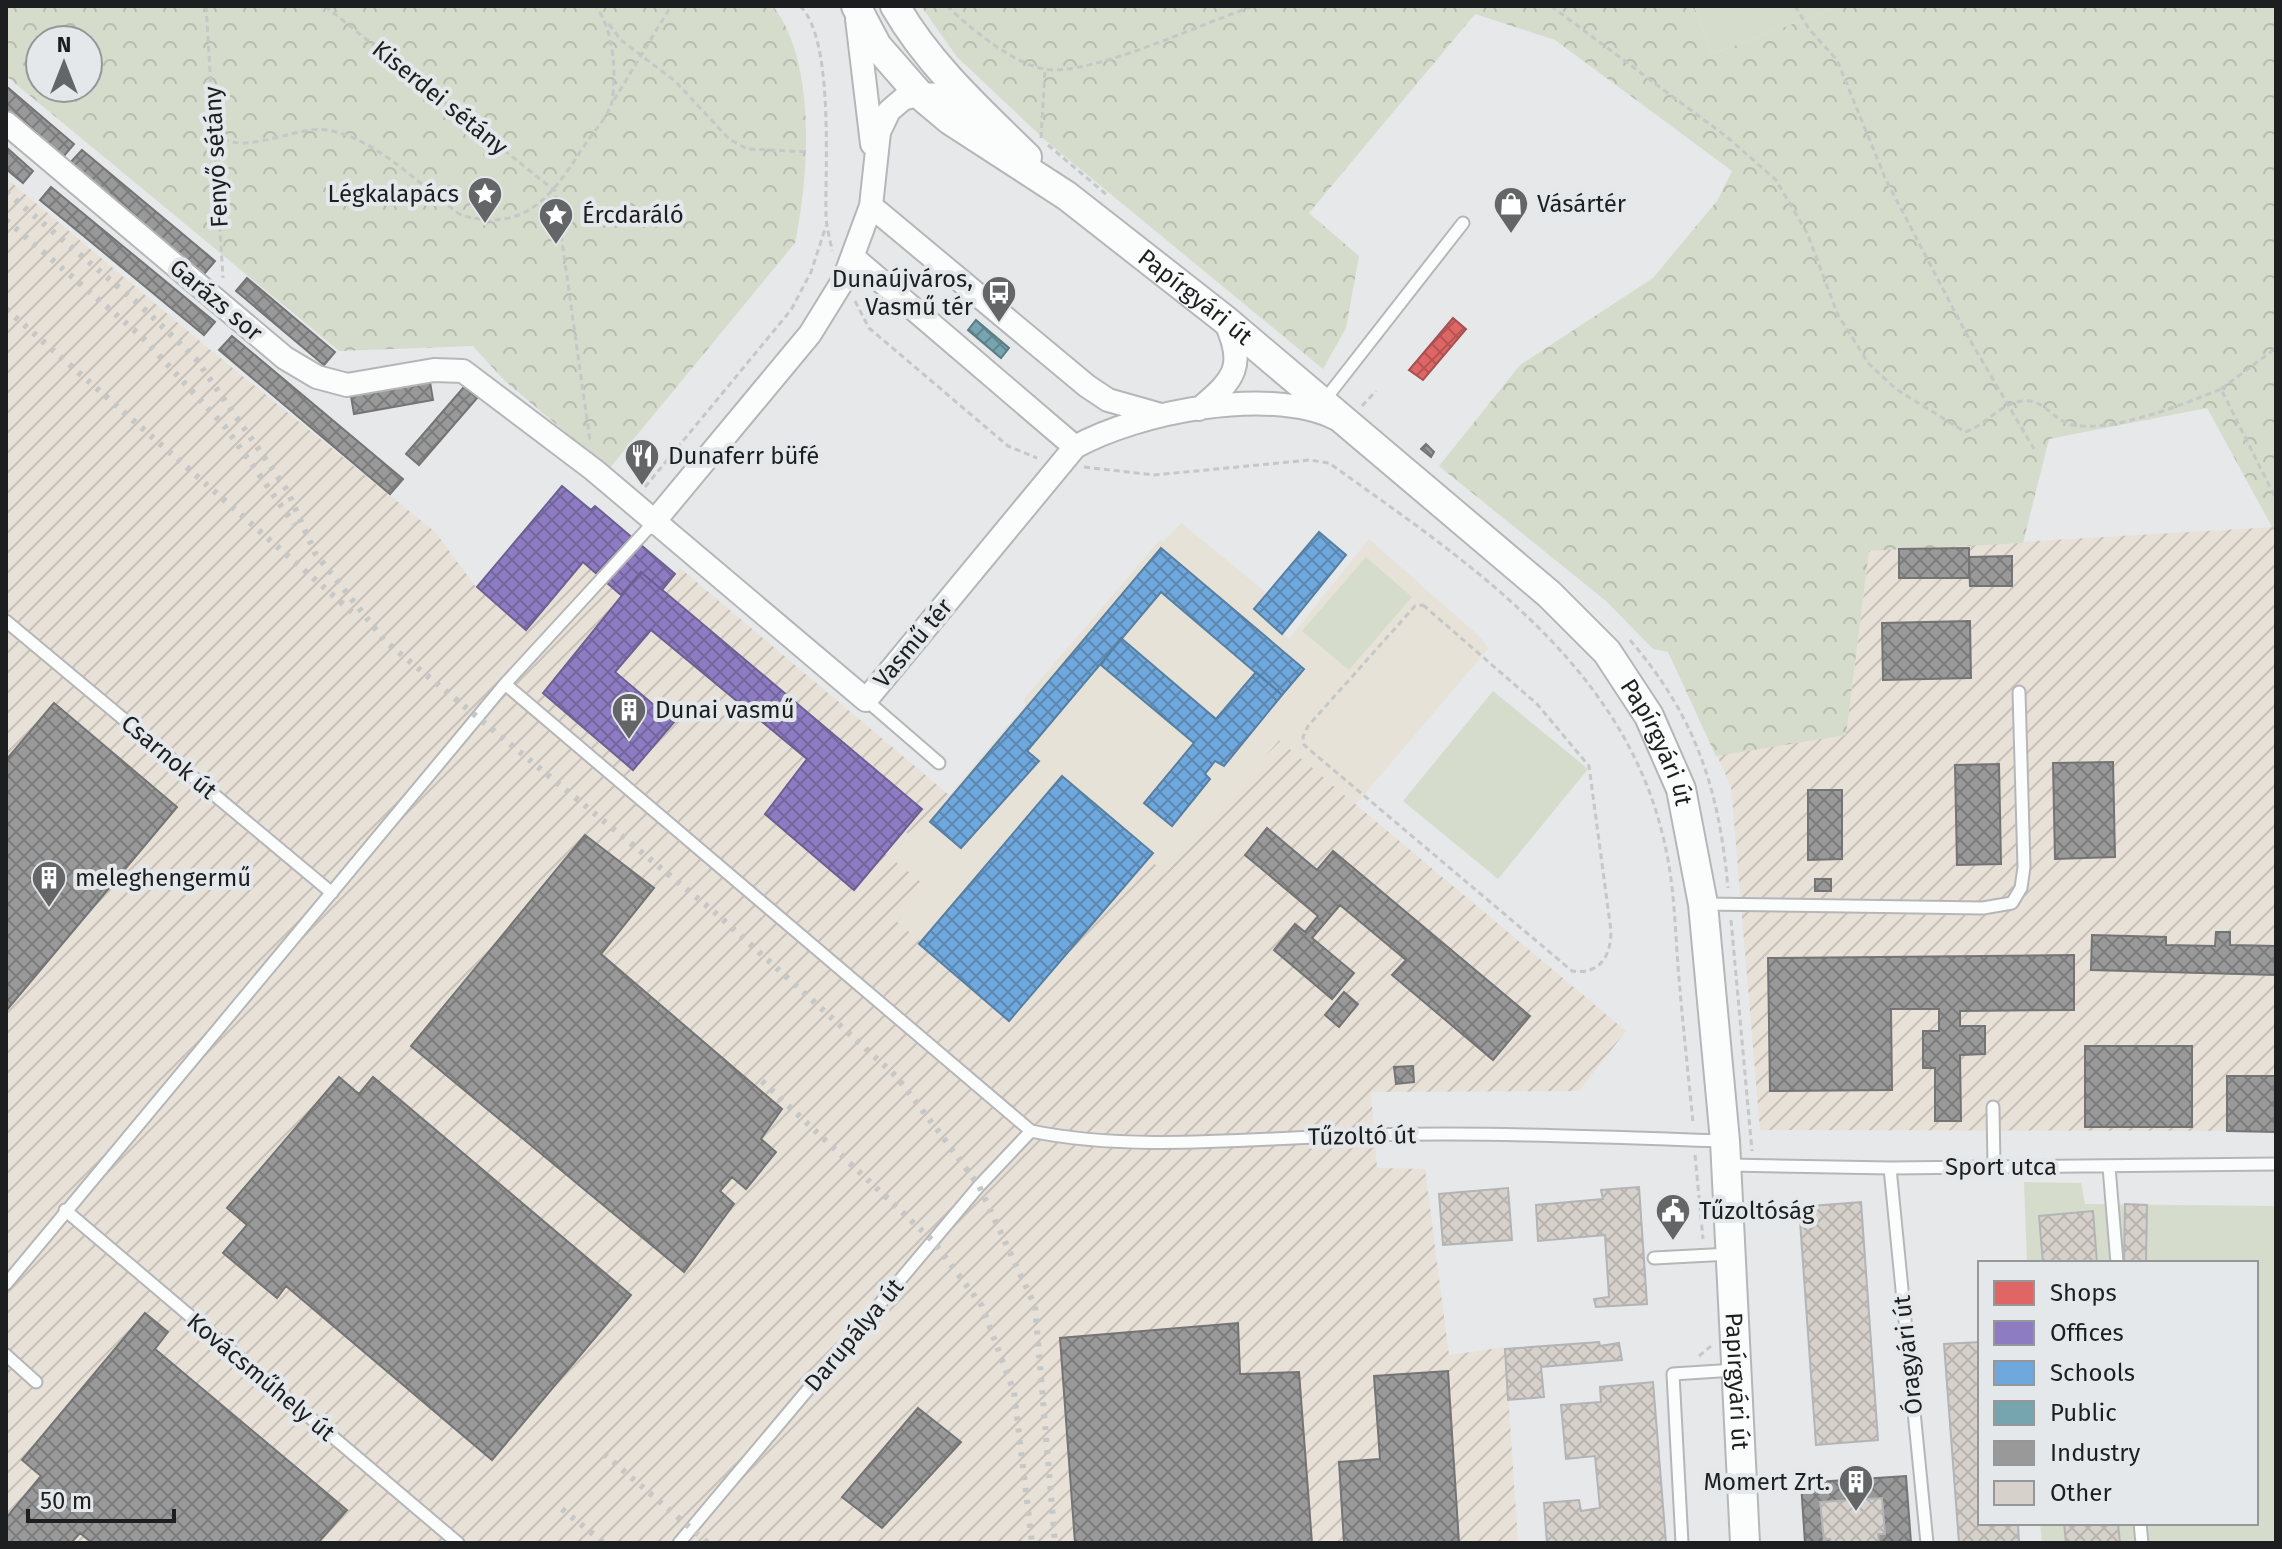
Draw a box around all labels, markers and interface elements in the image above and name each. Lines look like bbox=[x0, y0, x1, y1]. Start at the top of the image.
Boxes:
north arrow bbox=[24, 24, 104, 104]
text: N bbox=[57, 31, 71, 58]
street label: Kiserdei sétány bbox=[367, 35, 513, 161]
street label: Fenyő sétány bbox=[198, 85, 234, 228]
place icon: Légkalapács bbox=[466, 175, 504, 225]
place label: Légkalapács bbox=[328, 180, 459, 208]
shop icon: Vásártér bbox=[1492, 185, 1530, 235]
place label: Vásártér bbox=[1537, 190, 1627, 218]
place icon: Ércdaráló bbox=[537, 196, 575, 246]
place label: Ércdaráló bbox=[582, 200, 684, 229]
street label: Papírgyári út bbox=[1133, 243, 1258, 351]
street label: Garázs sor bbox=[164, 253, 268, 347]
place label: Dunaújváros, Vasmű tér bbox=[832, 265, 974, 321]
bus stop icon: Dunaújváros, Vasmű tér bbox=[980, 274, 1018, 324]
restaurant icon: Dunaferr büfé bbox=[623, 437, 661, 487]
place label: Dunaferr büfé bbox=[668, 442, 819, 470]
street label: Vasmű tér bbox=[868, 592, 959, 693]
street label: Papírgyári út bbox=[1615, 674, 1698, 808]
building icon: Dunai vasmű bbox=[610, 691, 648, 741]
place label: Dunai vasmű bbox=[655, 696, 795, 724]
street label: Csarnok út bbox=[116, 709, 223, 805]
building icon: meleghengermű bbox=[30, 859, 68, 909]
place label: meleghengermű bbox=[75, 864, 251, 892]
street label: Tűzoltó út bbox=[1308, 1121, 1417, 1151]
street label: Sport utca bbox=[1945, 1153, 2057, 1181]
public building icon: Tűzoltóság bbox=[1654, 1192, 1692, 1242]
place label: Tűzoltóság bbox=[1699, 1197, 1815, 1225]
legend bbox=[1978, 1261, 2258, 1525]
street label: Darupálya út bbox=[799, 1273, 909, 1397]
text: Shops bbox=[2050, 1279, 2117, 1307]
street label: Óragyári út bbox=[1887, 1294, 1928, 1416]
street label: Kovácsműhely út bbox=[181, 1307, 341, 1447]
street label: Papírgyári út bbox=[1720, 1312, 1754, 1451]
text: Offices bbox=[2050, 1319, 2124, 1347]
text: Schools bbox=[2050, 1359, 2135, 1387]
text: Public bbox=[2050, 1399, 2117, 1427]
text: Industry bbox=[2050, 1439, 2141, 1467]
building icon: Momert Zrt. bbox=[1837, 1463, 1875, 1513]
place label: Momert Zrt. bbox=[1703, 1468, 1830, 1496]
scale bar bbox=[28, 1473, 174, 1523]
text: Other bbox=[2050, 1479, 2112, 1507]
text: 50 m bbox=[40, 1487, 92, 1515]

